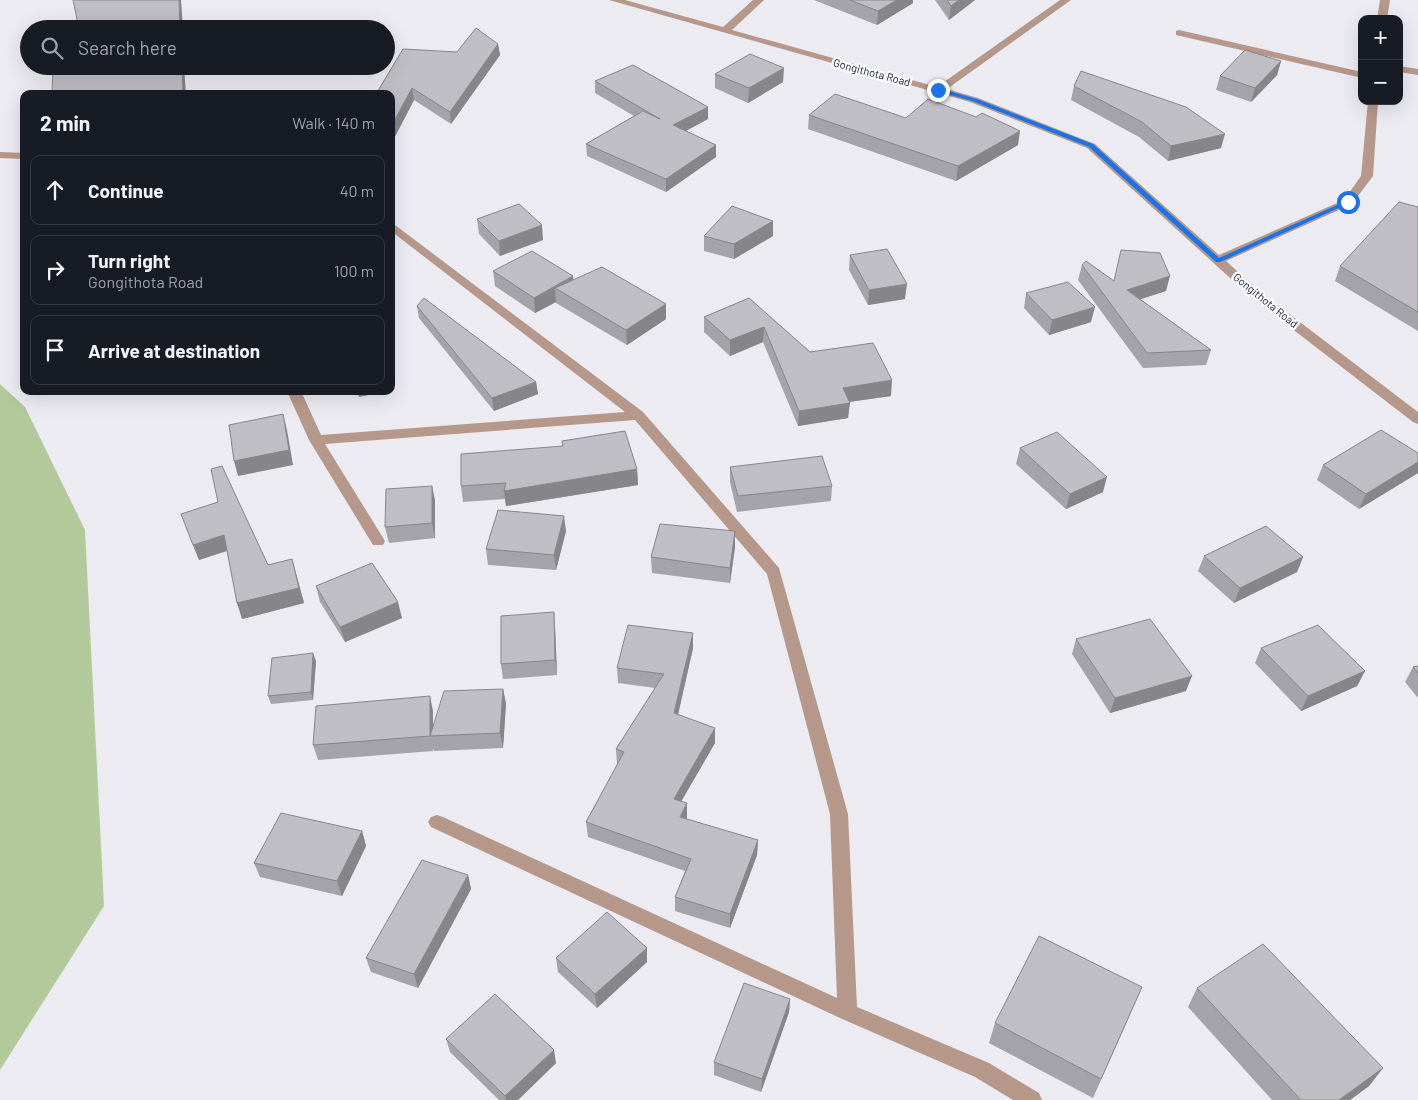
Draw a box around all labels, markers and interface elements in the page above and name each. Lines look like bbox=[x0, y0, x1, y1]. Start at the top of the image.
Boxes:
map controls bbox=[1358, 15, 1403, 105]
button: + bbox=[1358, 15, 1403, 60]
search box bbox=[20, 20, 395, 75]
icon: search bbox=[38, 34, 66, 62]
text: Search here bbox=[78, 36, 177, 59]
street label: Gongithota Road bbox=[832, 55, 912, 89]
button: − bbox=[1358, 60, 1403, 105]
route end bbox=[927, 79, 950, 102]
text: 2 min bbox=[40, 110, 90, 135]
text: Walk · 140 m bbox=[292, 113, 375, 132]
icon: ahead bbox=[41, 176, 69, 204]
text: Continue bbox=[88, 179, 164, 202]
text: 40 m bbox=[340, 181, 374, 200]
route start bbox=[1337, 191, 1360, 214]
text: Turn right bbox=[88, 249, 170, 272]
icon: right bbox=[41, 256, 69, 284]
text: 100 m bbox=[334, 261, 374, 280]
street label: Gongithota Road bbox=[1231, 270, 1301, 330]
text: Gongithota Road bbox=[88, 272, 203, 291]
icon: arrive bbox=[41, 336, 69, 364]
text: Arrive at destination bbox=[88, 339, 260, 362]

